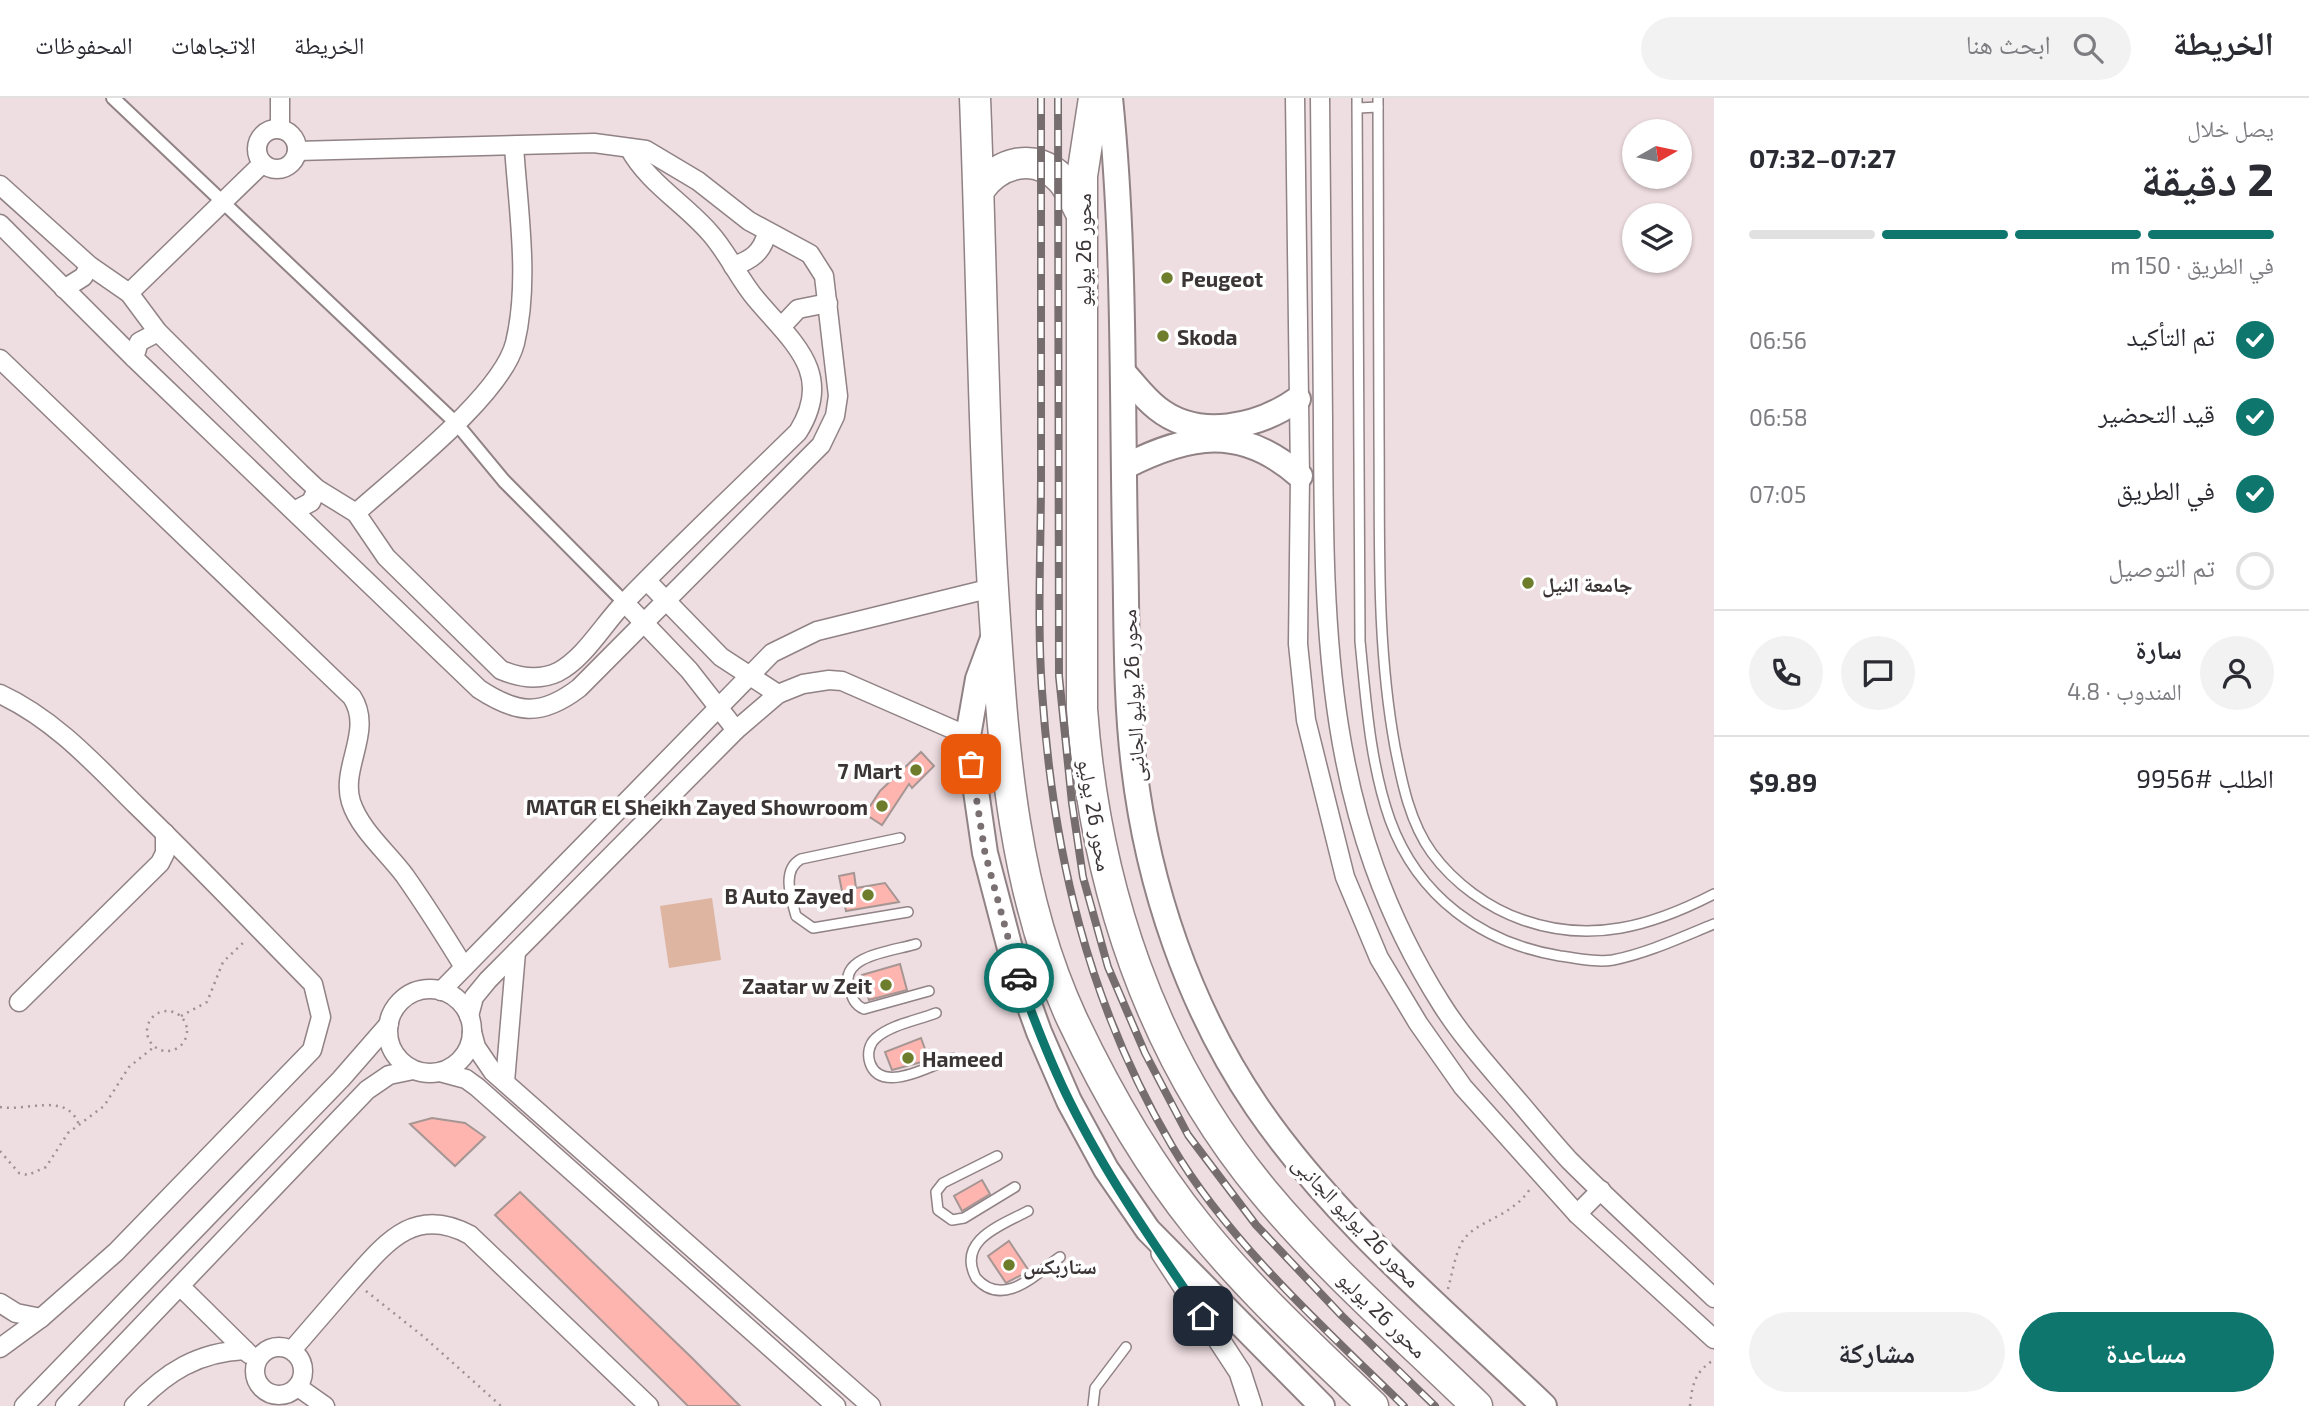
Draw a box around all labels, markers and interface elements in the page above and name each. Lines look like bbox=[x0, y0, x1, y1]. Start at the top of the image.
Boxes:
search box bbox=[1641, 17, 2131, 80]
text: الخريطة bbox=[2173, 22, 2274, 62]
text: ابحث هنا bbox=[1966, 28, 2051, 59]
icon: search bbox=[2069, 29, 2107, 67]
text: المحفوظات bbox=[35, 30, 133, 59]
text: الاتجاهات bbox=[171, 30, 256, 59]
text: الخريطة bbox=[294, 30, 365, 59]
text: يصل خلال bbox=[2187, 114, 2274, 142]
north arrow bbox=[1622, 119, 1692, 189]
map controls bbox=[1622, 119, 1692, 273]
text: 07:27–07:32 bbox=[1749, 142, 1896, 173]
text: 2 دقيقة bbox=[2141, 150, 2274, 205]
street label: محور 26 يوليو bbox=[1070, 193, 1095, 307]
button: layers bbox=[1622, 203, 1692, 273]
text: في الطريق · 150 m bbox=[2110, 251, 2274, 279]
place label: Peugeot bbox=[1181, 266, 1263, 291]
marker: Peugeot bbox=[1159, 270, 1175, 286]
text: تم التأكيد bbox=[2126, 320, 2215, 351]
icon: check bbox=[2236, 321, 2274, 359]
place label: Skoda bbox=[1177, 324, 1238, 349]
text: 06:56 bbox=[1749, 326, 1807, 354]
marker: Skoda bbox=[1155, 328, 1171, 344]
text: قيد التحضير bbox=[2098, 397, 2215, 428]
icon: check bbox=[2236, 398, 2274, 436]
text: 06:58 bbox=[1749, 403, 1808, 431]
text: في الطريق bbox=[2116, 474, 2215, 505]
icon: check bbox=[2236, 475, 2274, 513]
text: 07:05 bbox=[1749, 480, 1806, 508]
text: تم التوصيل bbox=[2108, 551, 2215, 582]
place label: جامعة النيل bbox=[1542, 571, 1633, 598]
marker: جامعة النيل bbox=[1520, 575, 1536, 591]
street label: محور 26 يوليو الجانبى bbox=[1115, 609, 1151, 783]
text: سارة bbox=[2135, 633, 2182, 664]
button: phone bbox=[1749, 636, 1823, 710]
button: chat bbox=[1841, 636, 1915, 710]
button: person bbox=[2200, 636, 2274, 710]
text: المندوب · 4.8 bbox=[2067, 677, 2182, 705]
pin bbox=[941, 734, 1001, 794]
icon: bag bbox=[952, 745, 990, 783]
street label: محور 26 يوليو bbox=[1073, 757, 1118, 873]
place label: 7 Mart bbox=[838, 758, 902, 783]
marker: 7 Mart bbox=[908, 762, 924, 778]
text: الطلب #9956 bbox=[2136, 762, 2274, 793]
text: $9.89 bbox=[1749, 766, 1817, 797]
place label: MATGR El Sheikh Zayed Showroom bbox=[526, 794, 868, 820]
marker: MATGR El Sheikh Zayed Showroom bbox=[874, 798, 890, 814]
place label: B Auto Zayed bbox=[725, 883, 854, 909]
marker: B Auto Zayed bbox=[860, 887, 876, 903]
courier bbox=[984, 943, 1054, 1013]
icon: car bbox=[1000, 959, 1038, 997]
place label: Zaatar w Zeit bbox=[742, 973, 872, 998]
marker: Zaatar w Zeit bbox=[878, 977, 894, 993]
place label: Hameed bbox=[922, 1046, 1003, 1071]
marker: Hameed bbox=[900, 1050, 916, 1066]
street label: محور 26 يوليو الجانبى bbox=[1286, 1150, 1426, 1293]
place label: ستاربكس bbox=[1023, 1253, 1097, 1280]
marker: ستاربكس bbox=[1001, 1257, 1017, 1273]
street label: محور 26 يوليو bbox=[1333, 1266, 1433, 1363]
pin bbox=[1173, 1286, 1233, 1346]
icon: home bbox=[1184, 1297, 1222, 1335]
button: مشاركة bbox=[1749, 1312, 2005, 1392]
button: مساعدة bbox=[2019, 1312, 2274, 1392]

